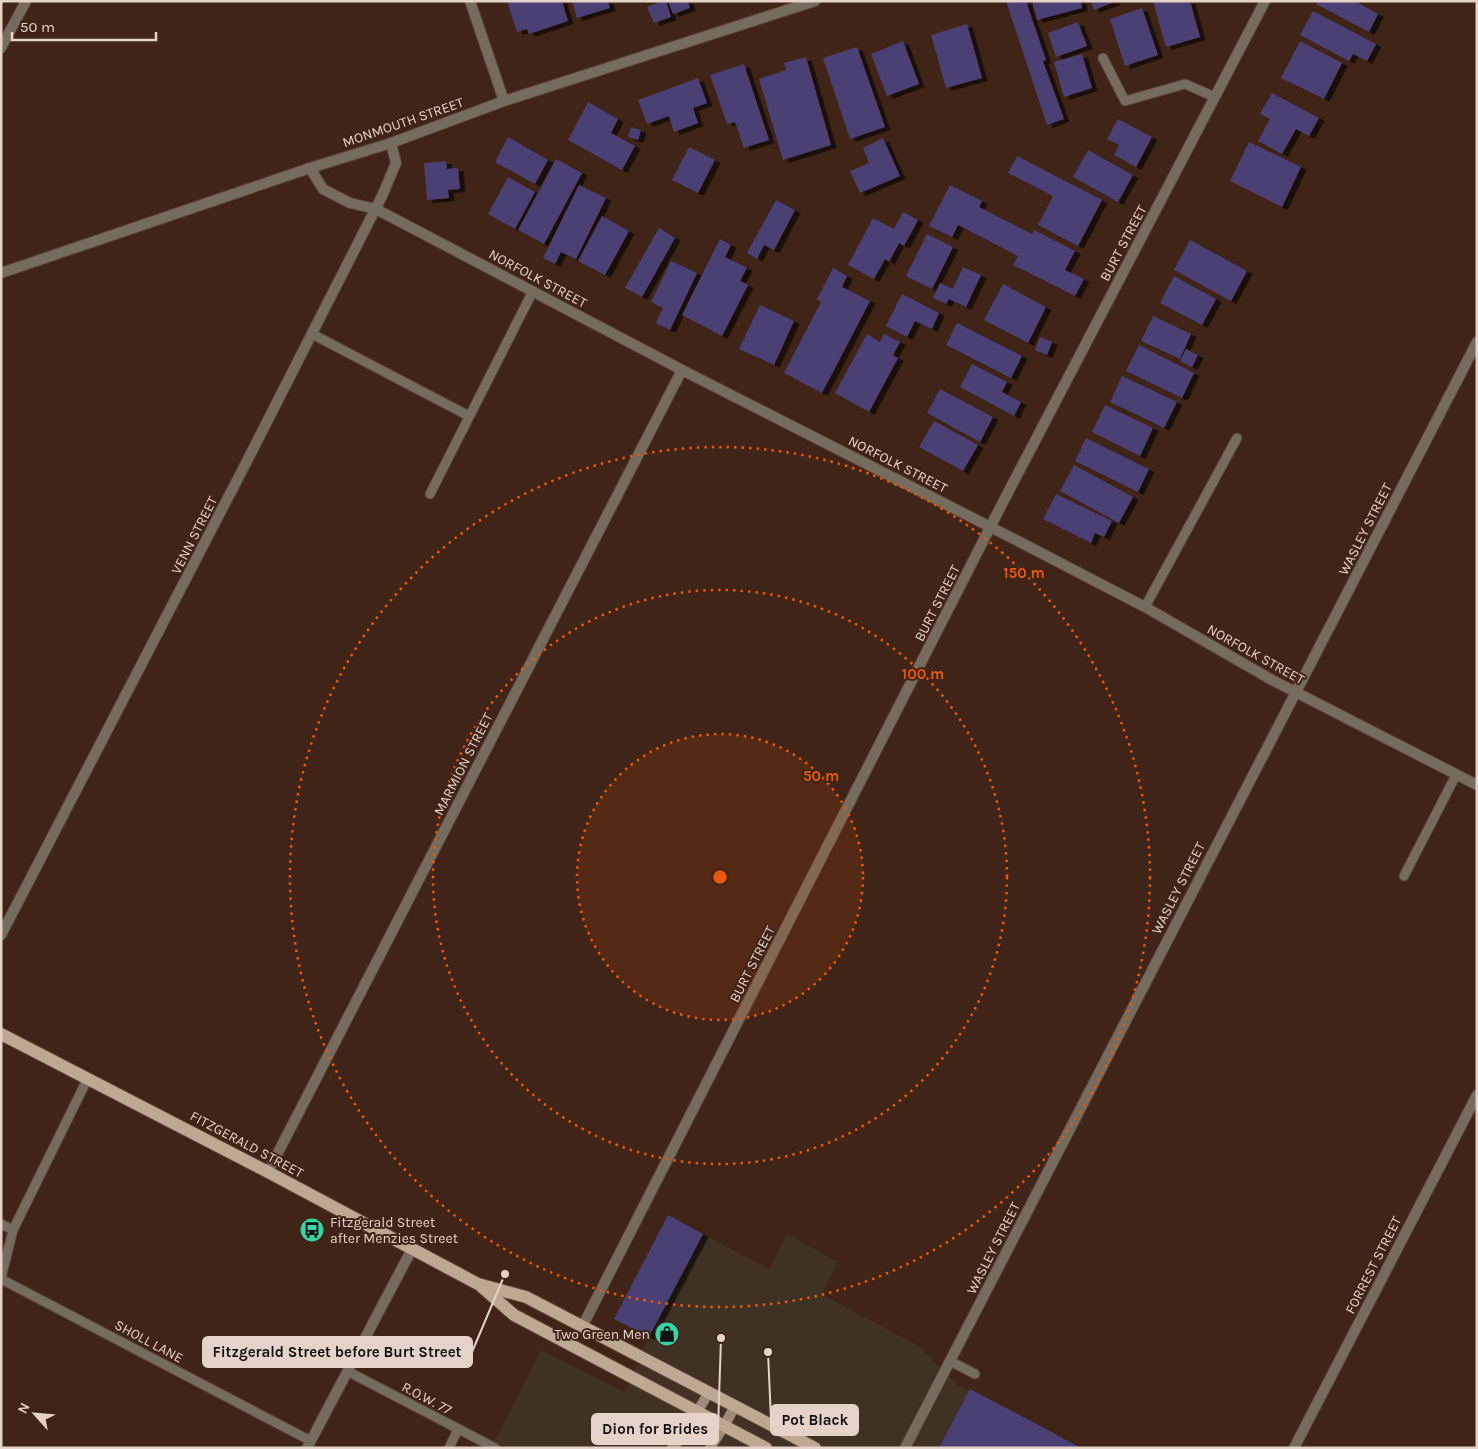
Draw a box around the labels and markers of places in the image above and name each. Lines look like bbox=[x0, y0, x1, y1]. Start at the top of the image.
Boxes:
centre of rings bbox=[711, 868, 729, 886]
place label: Fitzgerald Street after Menzies Street bbox=[330, 1214, 458, 1247]
bus stop icon: Fitzgerald Street after Menzies Street bbox=[299, 1217, 325, 1243]
shop icon: Two Green Men bbox=[654, 1321, 680, 1347]
place label: Two Green Men bbox=[554, 1326, 650, 1343]
callout: Fitzgerald Street before Burt Street bbox=[203, 1337, 472, 1367]
callout: Pot Black bbox=[771, 1405, 858, 1435]
callout: Dion for Brides bbox=[592, 1414, 718, 1444]

